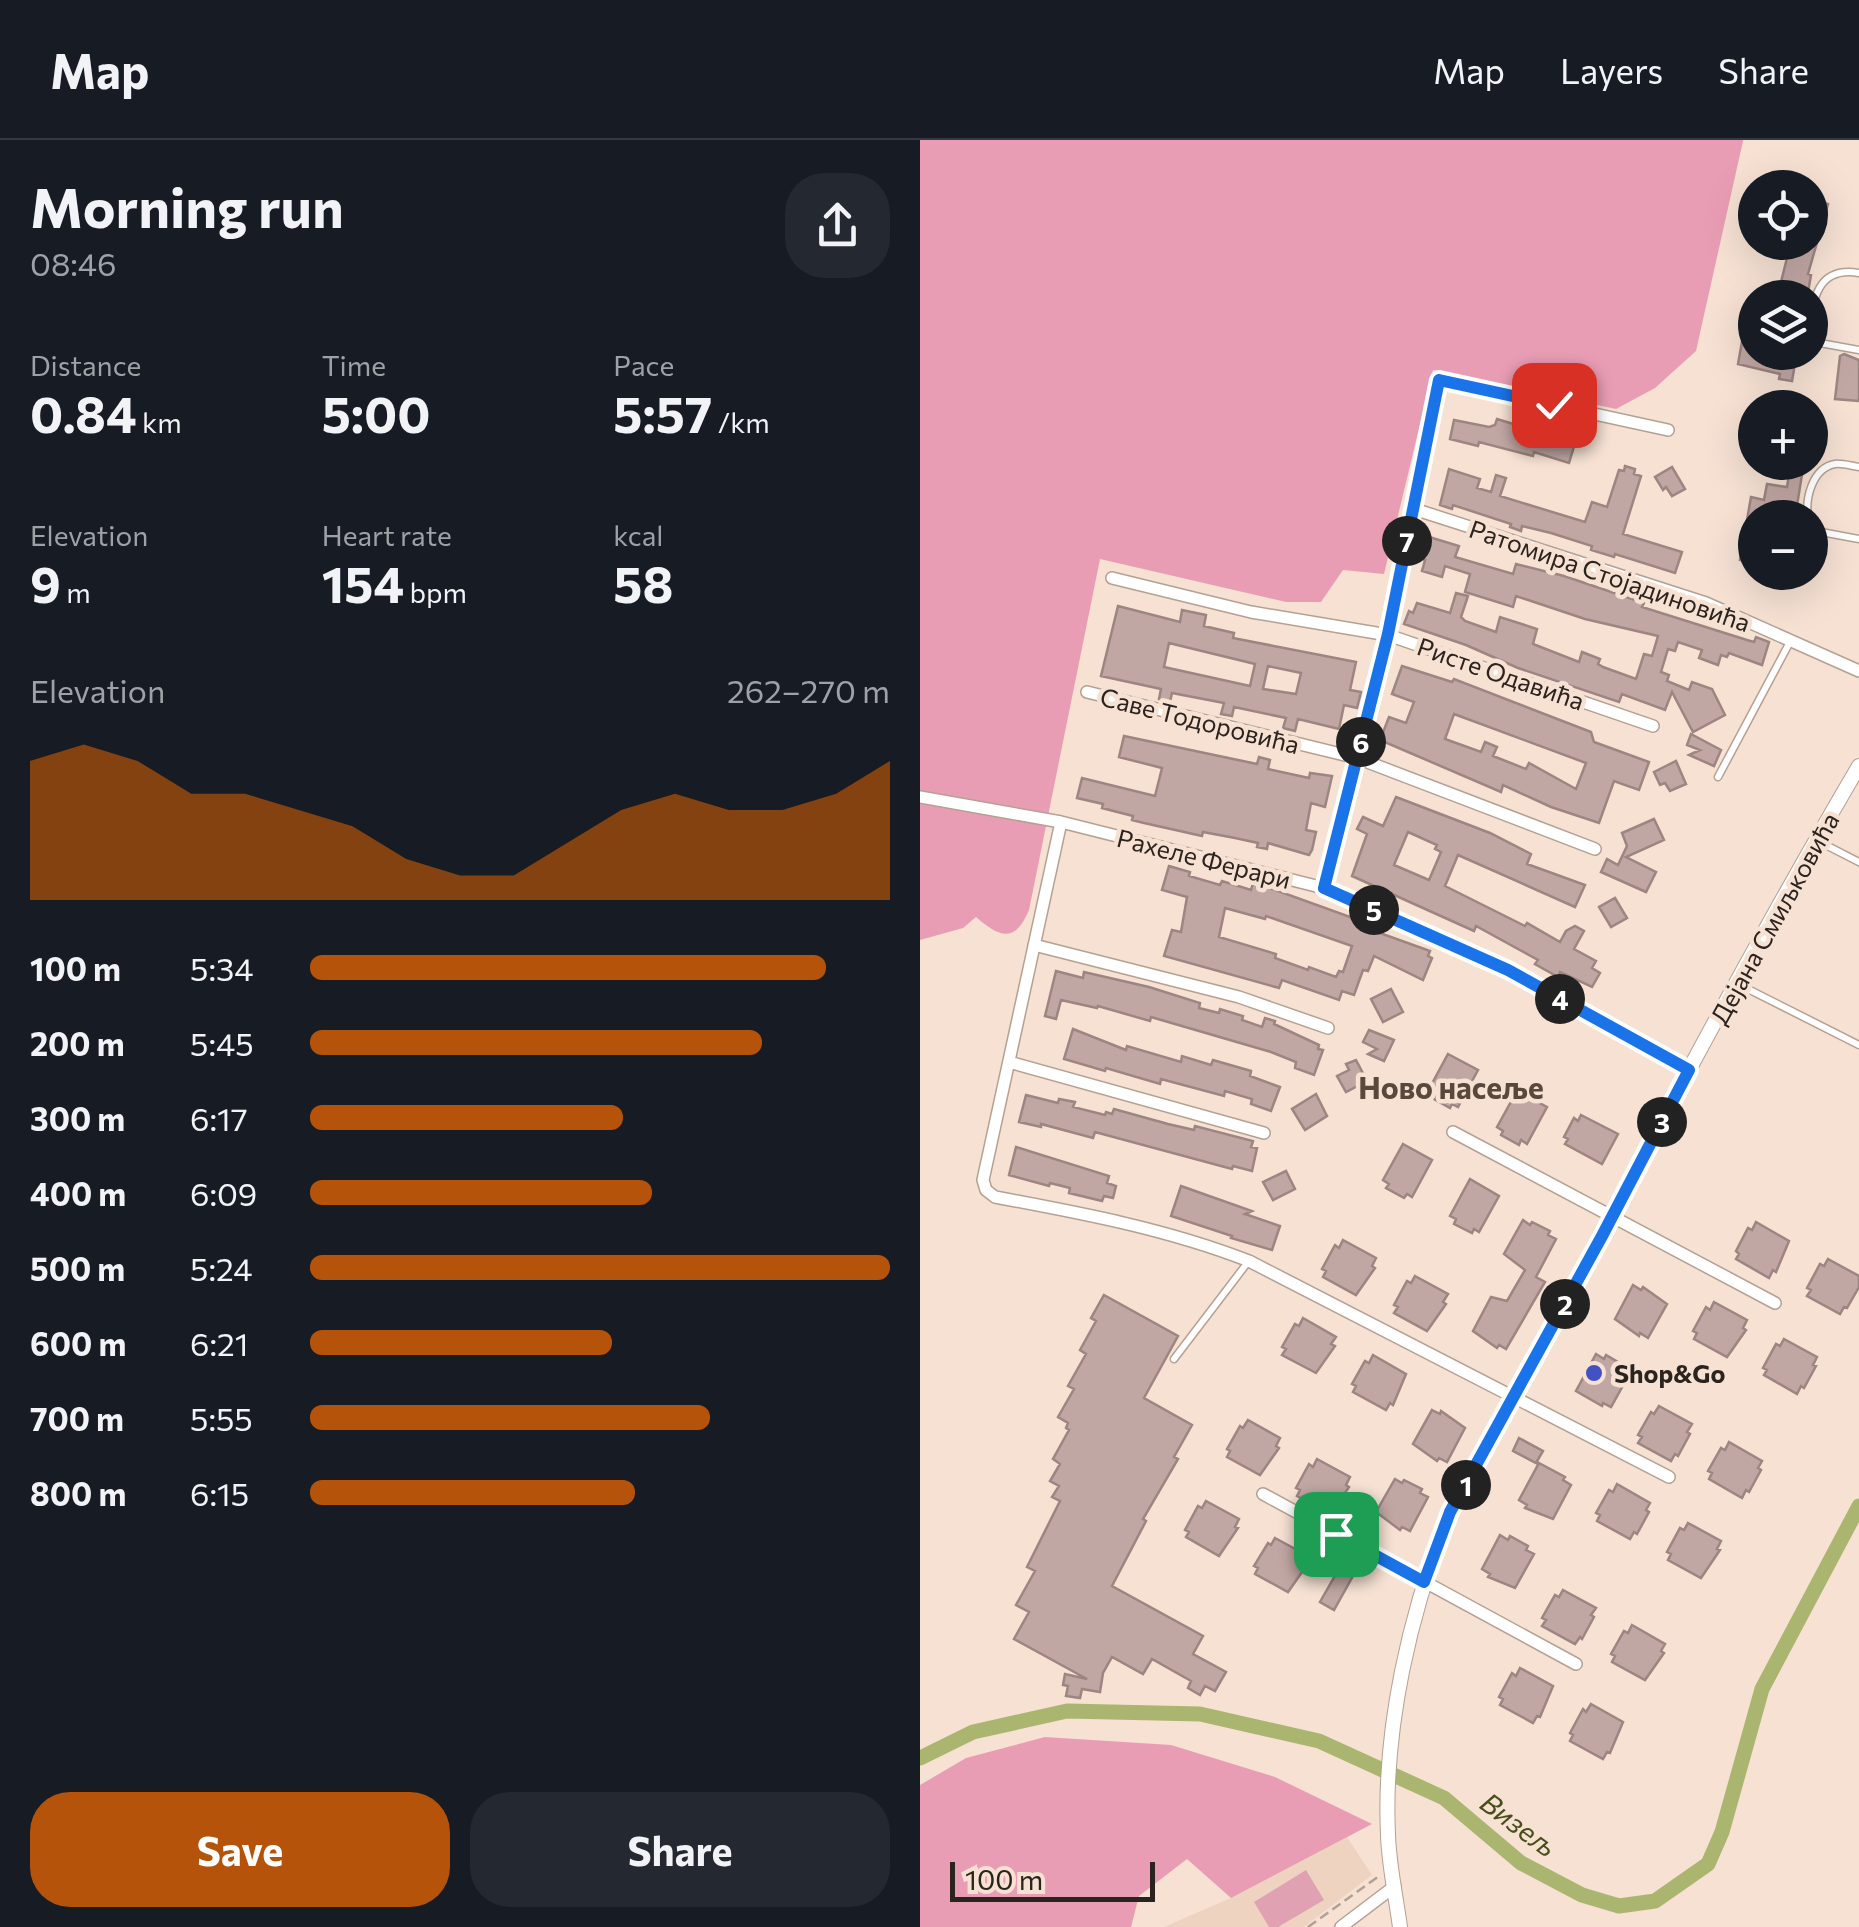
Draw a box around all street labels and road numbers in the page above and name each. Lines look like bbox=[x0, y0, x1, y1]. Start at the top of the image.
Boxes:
street label: Ратомира Стојадиновића bbox=[1466, 513, 1754, 637]
street label: Ристе Одавића bbox=[1414, 630, 1588, 716]
street label: Саве Тодоровића bbox=[1097, 681, 1303, 759]
street label: Дејана Смиљковића bbox=[1703, 807, 1845, 1029]
street label: Рахеле Ферари bbox=[1114, 822, 1294, 894]

